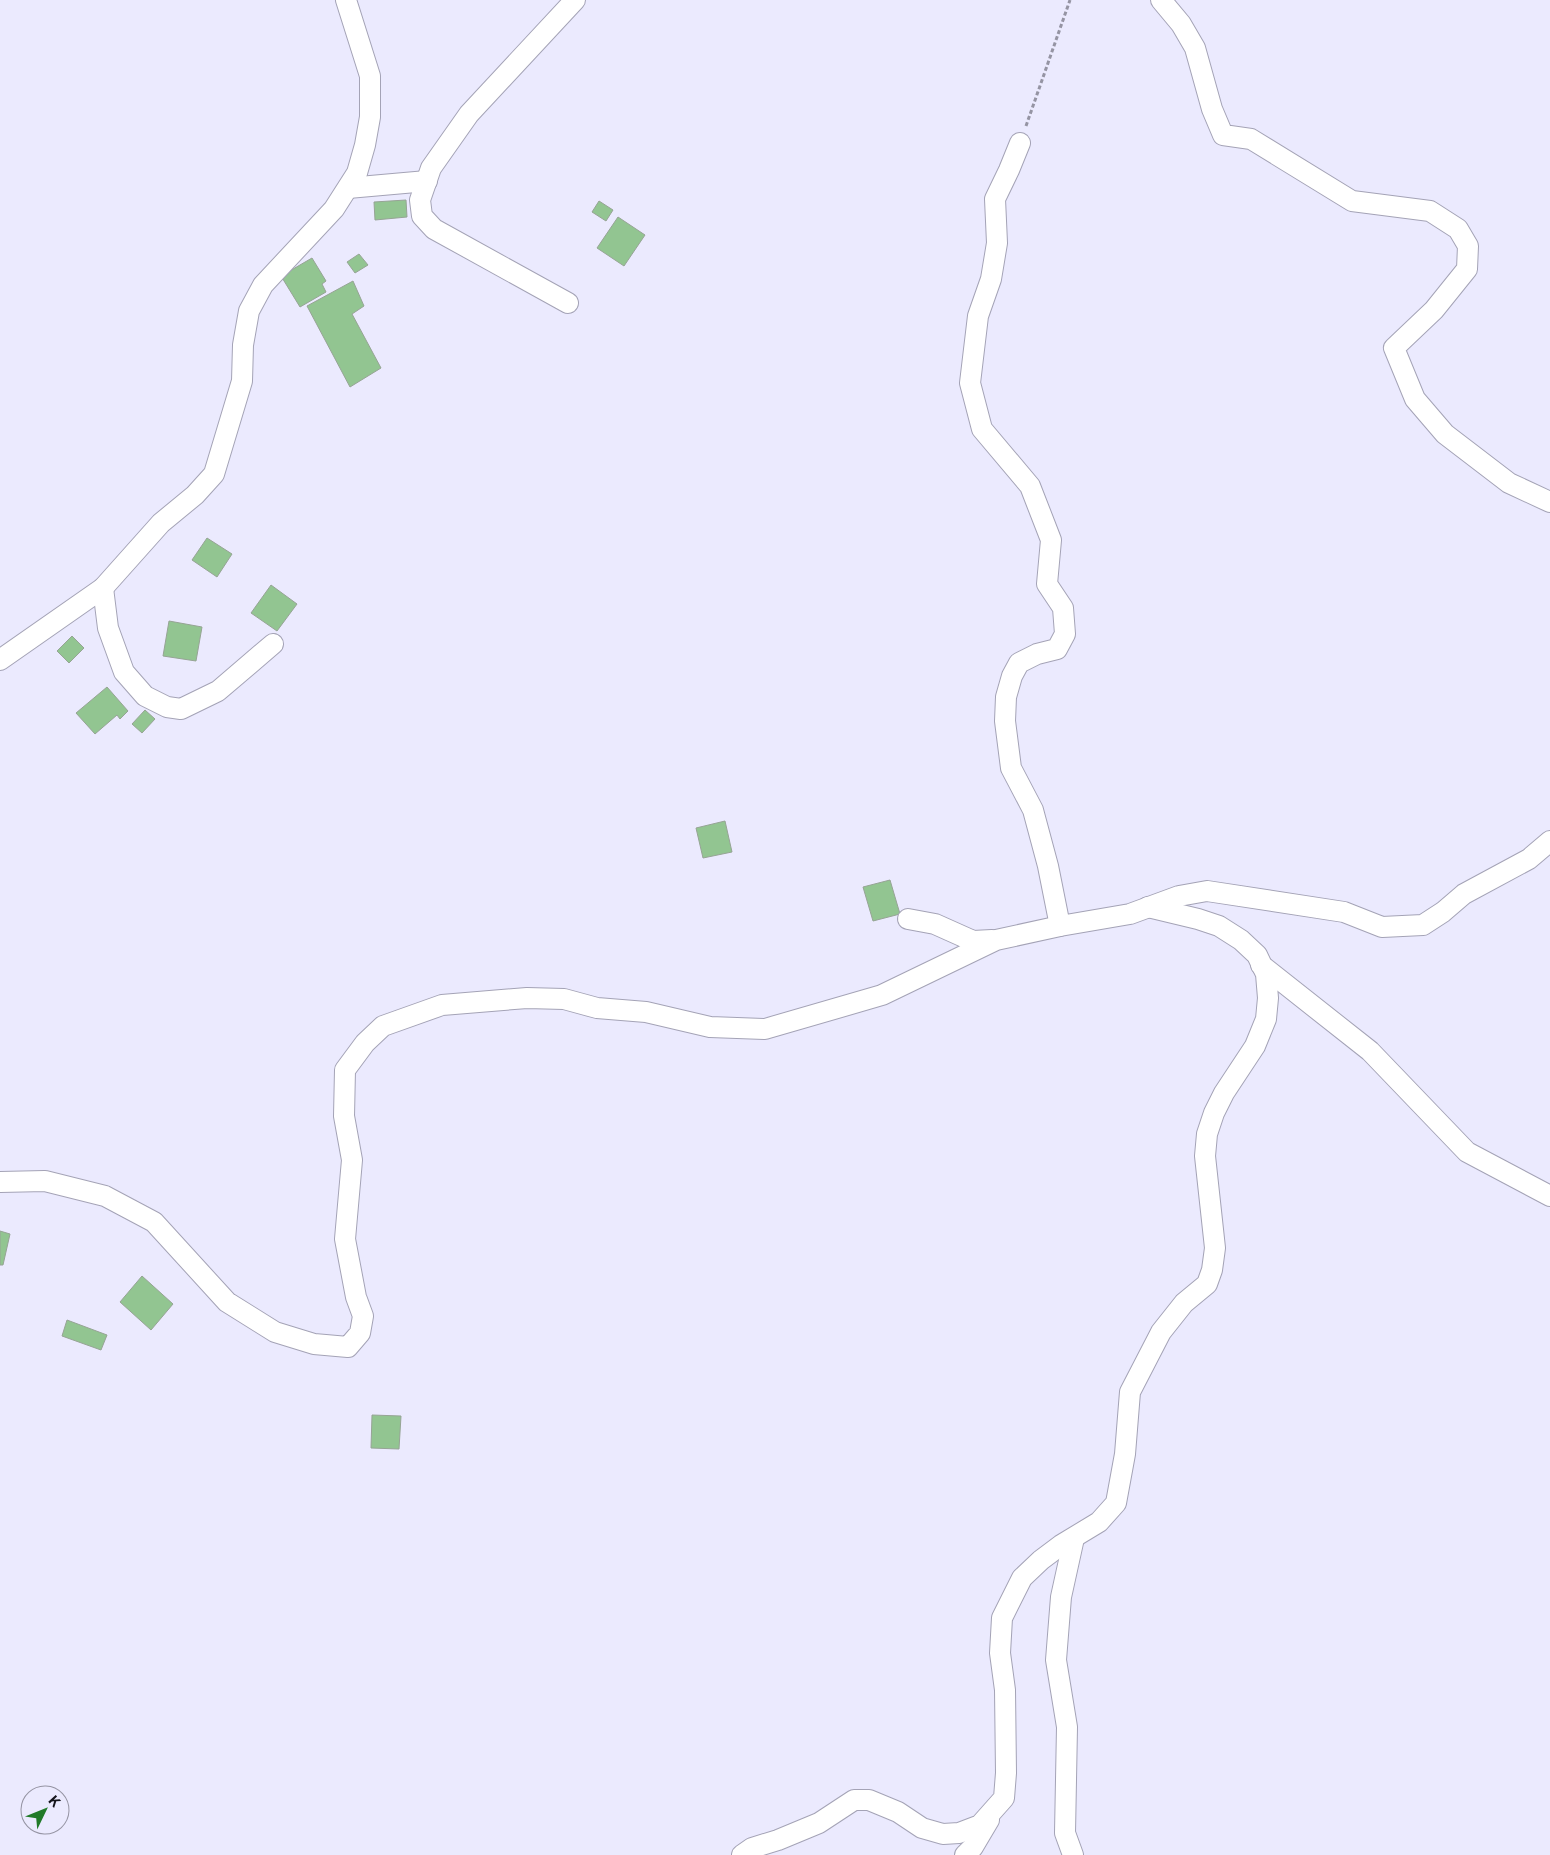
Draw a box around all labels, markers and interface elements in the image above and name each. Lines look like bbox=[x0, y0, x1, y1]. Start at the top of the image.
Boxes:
north arrow bbox=[20, 1785, 70, 1835]
text: K bbox=[45, 1792, 64, 1810]

